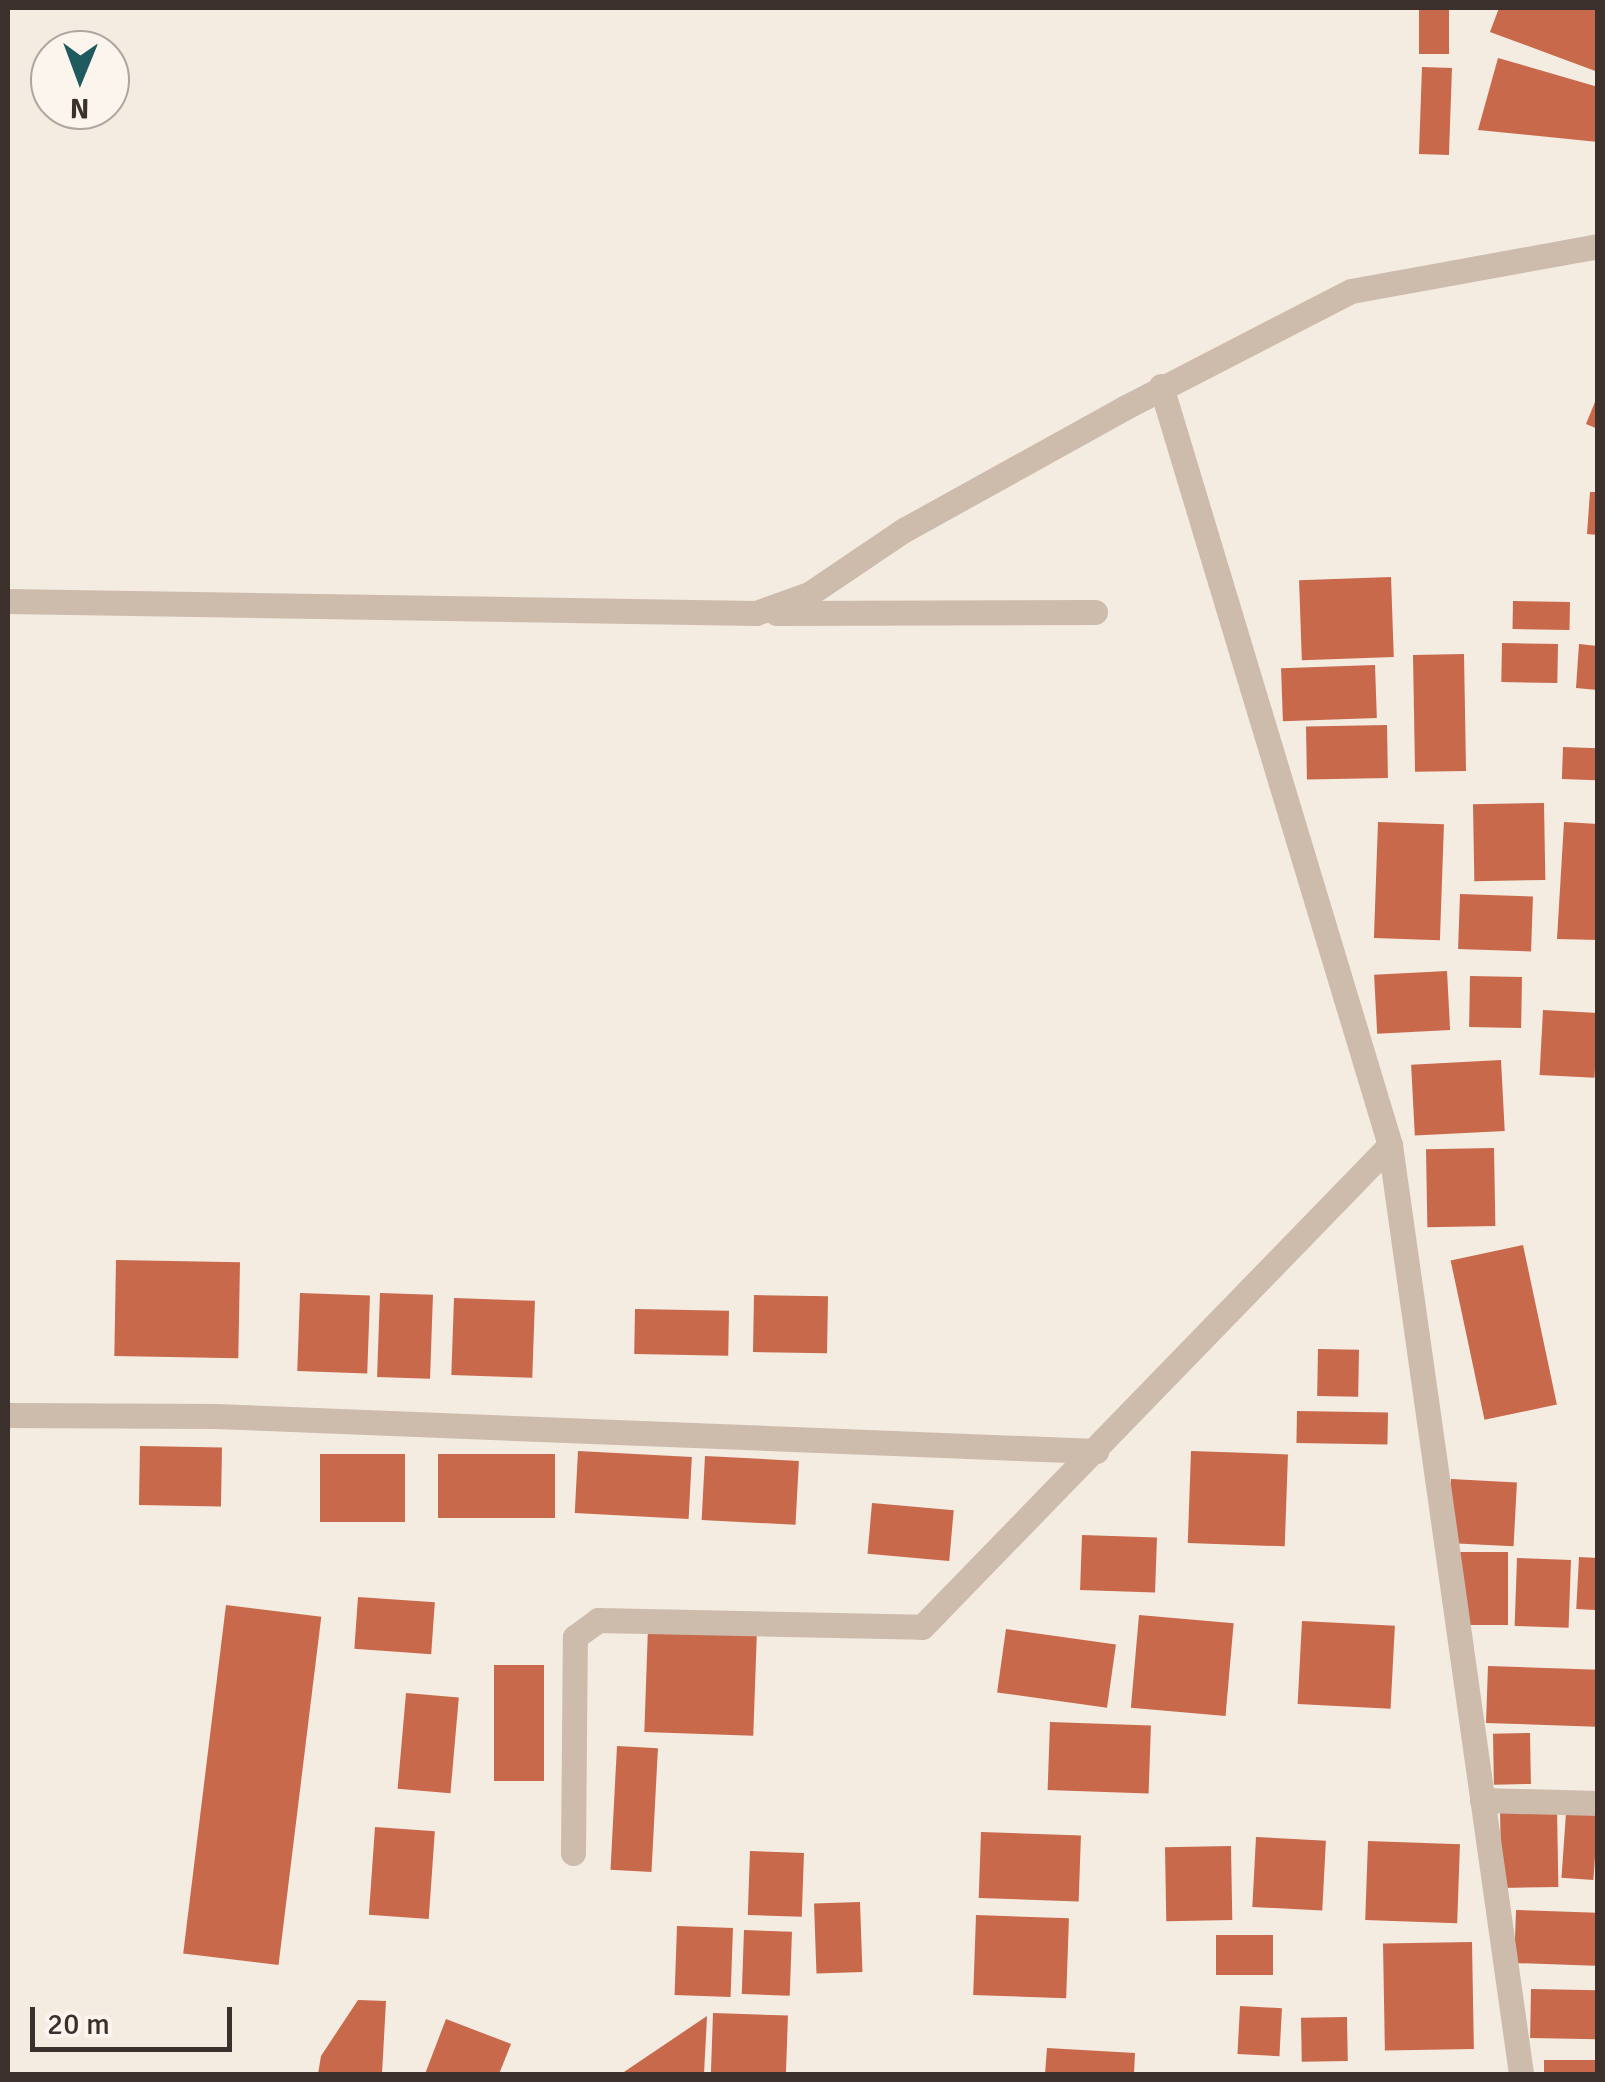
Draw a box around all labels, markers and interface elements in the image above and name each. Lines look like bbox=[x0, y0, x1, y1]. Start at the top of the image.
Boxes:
north arrow bbox=[30, 30, 130, 130]
text: N bbox=[69, 91, 90, 125]
scale bar bbox=[35, 1987, 238, 2049]
text: 20 m bbox=[47, 2006, 110, 2043]

